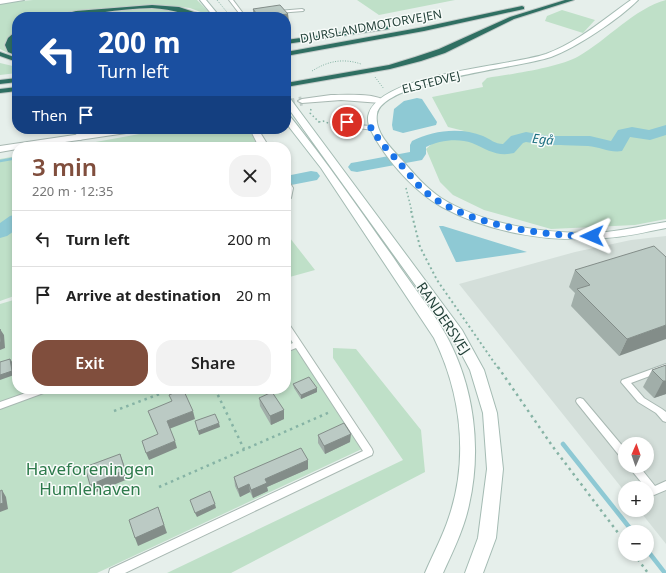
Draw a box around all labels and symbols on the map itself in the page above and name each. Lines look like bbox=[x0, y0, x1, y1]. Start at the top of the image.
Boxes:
street label: DJURSLANDMOTORVEJEN bbox=[299, 5, 443, 47]
street label: ELSTEDVEJ bbox=[400, 67, 462, 97]
pin bbox=[330, 105, 364, 139]
water label: Egå bbox=[531, 129, 555, 149]
position arrow bbox=[571, 215, 613, 257]
street label: RANDERSVEJ bbox=[413, 278, 475, 358]
north arrow bbox=[618, 437, 654, 473]
park label: Haveforeningen Humlehaven bbox=[26, 457, 154, 500]

